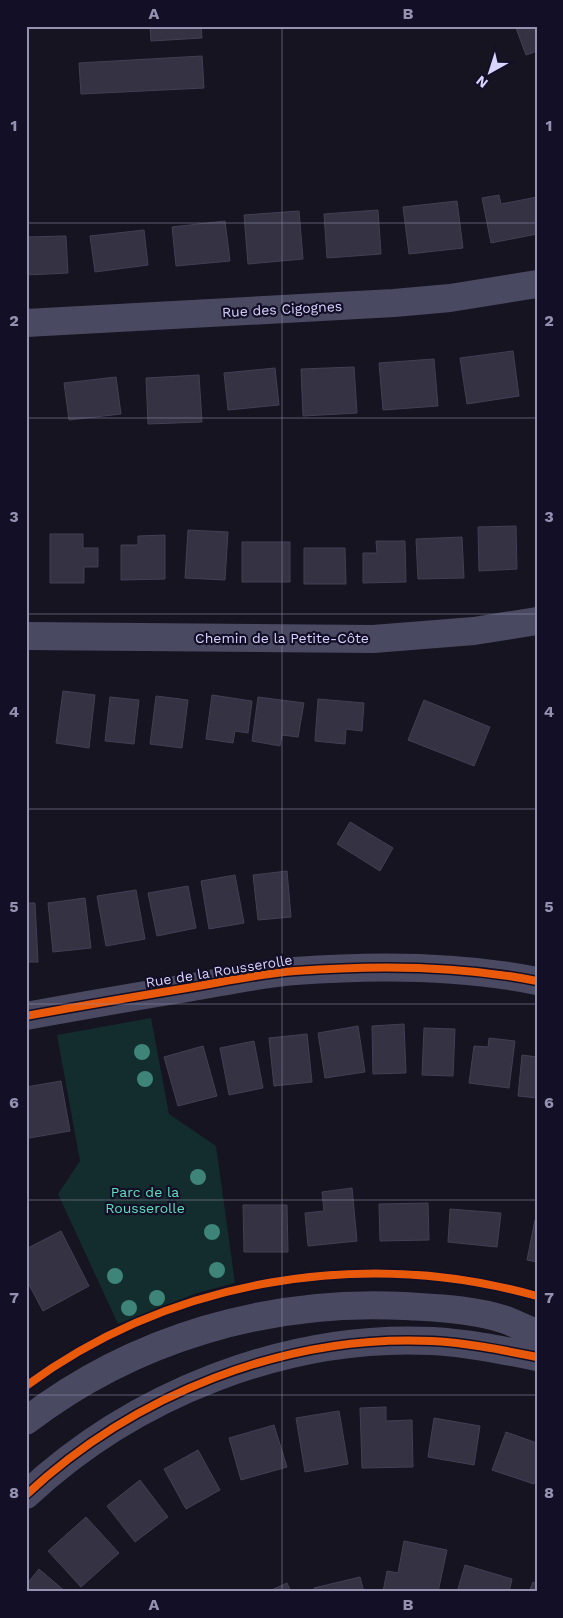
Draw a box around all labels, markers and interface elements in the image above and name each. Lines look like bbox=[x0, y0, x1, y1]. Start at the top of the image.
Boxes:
text: A bbox=[149, 4, 160, 23]
text: B bbox=[403, 4, 414, 23]
north arrow bbox=[466, 48, 516, 98]
text: N bbox=[473, 73, 491, 92]
text: 1 bbox=[11, 116, 17, 135]
text: 1 bbox=[546, 116, 552, 135]
street label: Rue des Cigognes bbox=[221, 298, 343, 320]
text: 2 bbox=[9, 311, 19, 330]
text: 2 bbox=[544, 311, 554, 330]
text: 3 bbox=[9, 507, 19, 526]
text: 3 bbox=[544, 507, 554, 526]
street label: Chemin de la Petite-Côte bbox=[195, 630, 369, 646]
text: 4 bbox=[9, 702, 19, 721]
text: 4 bbox=[544, 702, 554, 721]
text: 5 bbox=[9, 897, 19, 916]
text: 5 bbox=[544, 897, 554, 916]
street label: Rue de la Rousserolle bbox=[144, 951, 294, 991]
text: 6 bbox=[9, 1093, 19, 1112]
text: 6 bbox=[544, 1093, 554, 1112]
park label: Parc de la Rousserolle bbox=[105, 1184, 185, 1216]
text: 7 bbox=[9, 1288, 19, 1307]
text: 7 bbox=[544, 1288, 554, 1307]
text: 8 bbox=[9, 1483, 19, 1502]
text: 8 bbox=[544, 1483, 554, 1502]
text: A bbox=[149, 1595, 160, 1614]
text: B bbox=[403, 1595, 414, 1614]

